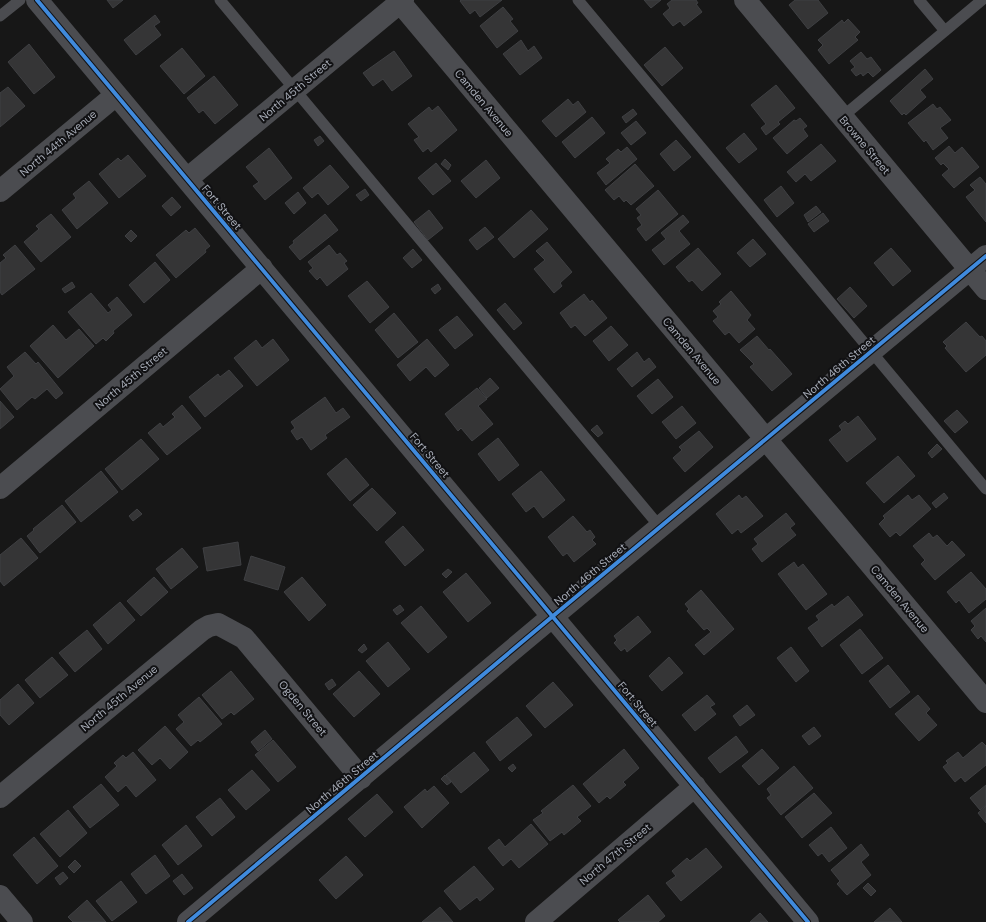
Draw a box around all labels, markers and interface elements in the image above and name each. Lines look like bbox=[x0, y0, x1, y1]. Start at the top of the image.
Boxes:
street label: North 45th Street bbox=[256, 56, 334, 124]
street label: Camden Avenue bbox=[452, 67, 516, 139]
street label: North 44th Avenue bbox=[17, 107, 99, 179]
street label: Browne Street bbox=[837, 113, 893, 177]
street label: Fort Street bbox=[199, 182, 245, 232]
street label: Camden Avenue bbox=[660, 315, 724, 387]
street label: North 46th Street bbox=[800, 333, 878, 401]
street label: North 45th Street bbox=[92, 344, 170, 412]
street label: Fort Street bbox=[407, 430, 453, 480]
street label: North 46th Street bbox=[551, 540, 629, 608]
street label: Camden Avenue bbox=[868, 563, 932, 635]
street label: North 45th Avenue bbox=[78, 662, 160, 734]
street label: Ogden Street bbox=[276, 677, 330, 739]
street label: Fort Street bbox=[615, 679, 661, 729]
street label: North 46th Street bbox=[303, 748, 381, 816]
street label: North 47th Street bbox=[576, 820, 654, 888]

